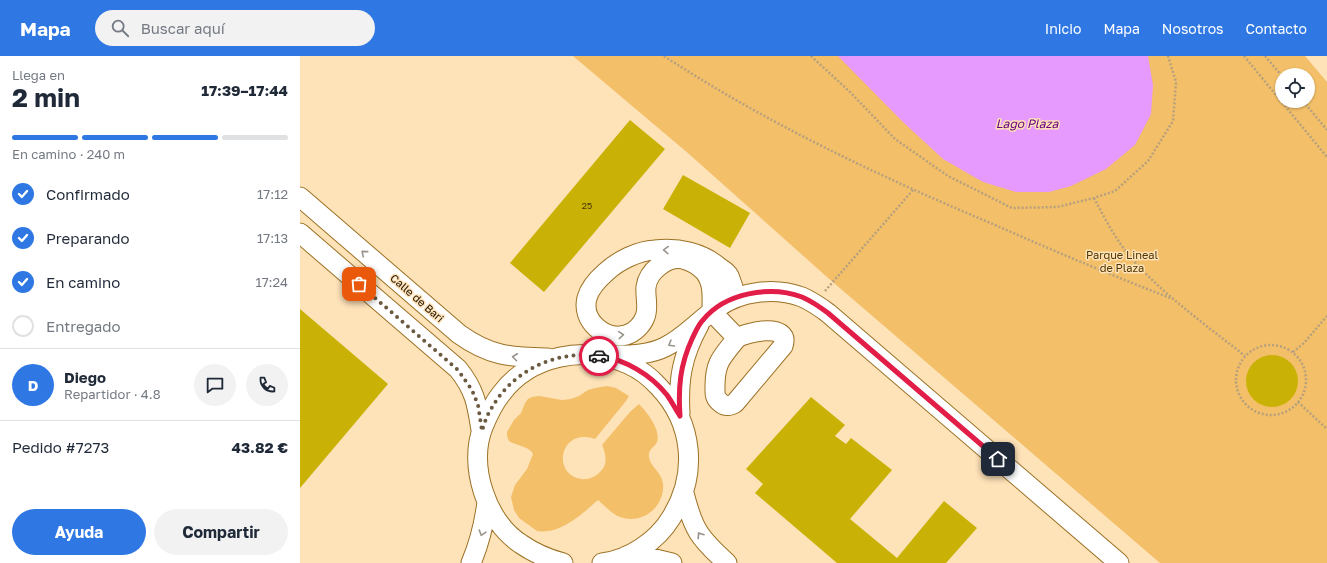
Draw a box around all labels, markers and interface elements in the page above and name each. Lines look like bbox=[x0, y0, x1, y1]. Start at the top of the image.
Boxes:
search box bbox=[95, 10, 375, 46]
text: Mapa bbox=[20, 17, 71, 40]
icon: search bbox=[109, 17, 131, 39]
text: Buscar aquí bbox=[141, 19, 225, 37]
text: Inicio bbox=[1045, 20, 1081, 37]
text: Mapa bbox=[1103, 20, 1140, 37]
text: Nosotros bbox=[1162, 20, 1223, 37]
text: Contacto bbox=[1245, 20, 1307, 37]
text: Llega en bbox=[12, 67, 65, 83]
map controls bbox=[1275, 68, 1315, 108]
button: locate bbox=[1275, 68, 1315, 108]
text: 17:39–17:44 bbox=[201, 81, 288, 99]
text: 2 min bbox=[12, 82, 80, 113]
water label: Lago Plaza bbox=[996, 116, 1060, 131]
text: En camino · 240 m bbox=[12, 146, 125, 162]
icon: check bbox=[12, 183, 34, 205]
text: Confirmado bbox=[46, 185, 130, 203]
text: 17:12 bbox=[257, 186, 288, 202]
house number: 25 bbox=[582, 200, 592, 211]
icon: check bbox=[12, 227, 34, 249]
text: Preparando bbox=[46, 229, 130, 247]
text: 17:13 bbox=[257, 230, 288, 246]
one-way arrow bbox=[663, 245, 669, 254]
park label: Parque Lineal de Plaza bbox=[1086, 248, 1159, 274]
one-way arrow bbox=[362, 250, 369, 257]
pin bbox=[342, 267, 376, 301]
icon: check bbox=[12, 271, 34, 293]
street label: Calle de Bari bbox=[388, 271, 447, 324]
text: En camino bbox=[46, 273, 120, 291]
icon: bag bbox=[348, 273, 370, 295]
text: 17:24 bbox=[255, 274, 288, 290]
text: Entregado bbox=[46, 317, 121, 335]
one-way arrow bbox=[618, 330, 624, 339]
courier bbox=[579, 336, 619, 376]
one-way arrow bbox=[668, 339, 675, 346]
icon: car bbox=[588, 345, 610, 367]
one-way arrow bbox=[512, 353, 518, 362]
button: chat bbox=[194, 364, 236, 406]
button: phone bbox=[246, 364, 288, 406]
text: Diego bbox=[64, 368, 106, 386]
text: D bbox=[28, 376, 38, 394]
text: Repartidor · 4.8 bbox=[64, 386, 161, 402]
text: Pedido #7273 bbox=[12, 438, 109, 456]
text: 43.82 € bbox=[232, 438, 288, 456]
pin bbox=[981, 442, 1015, 476]
icon: home bbox=[987, 448, 1009, 470]
button: Ayuda bbox=[12, 509, 146, 555]
button: Compartir bbox=[154, 509, 288, 555]
one-way arrow bbox=[478, 530, 487, 537]
one-way arrow bbox=[697, 532, 705, 539]

